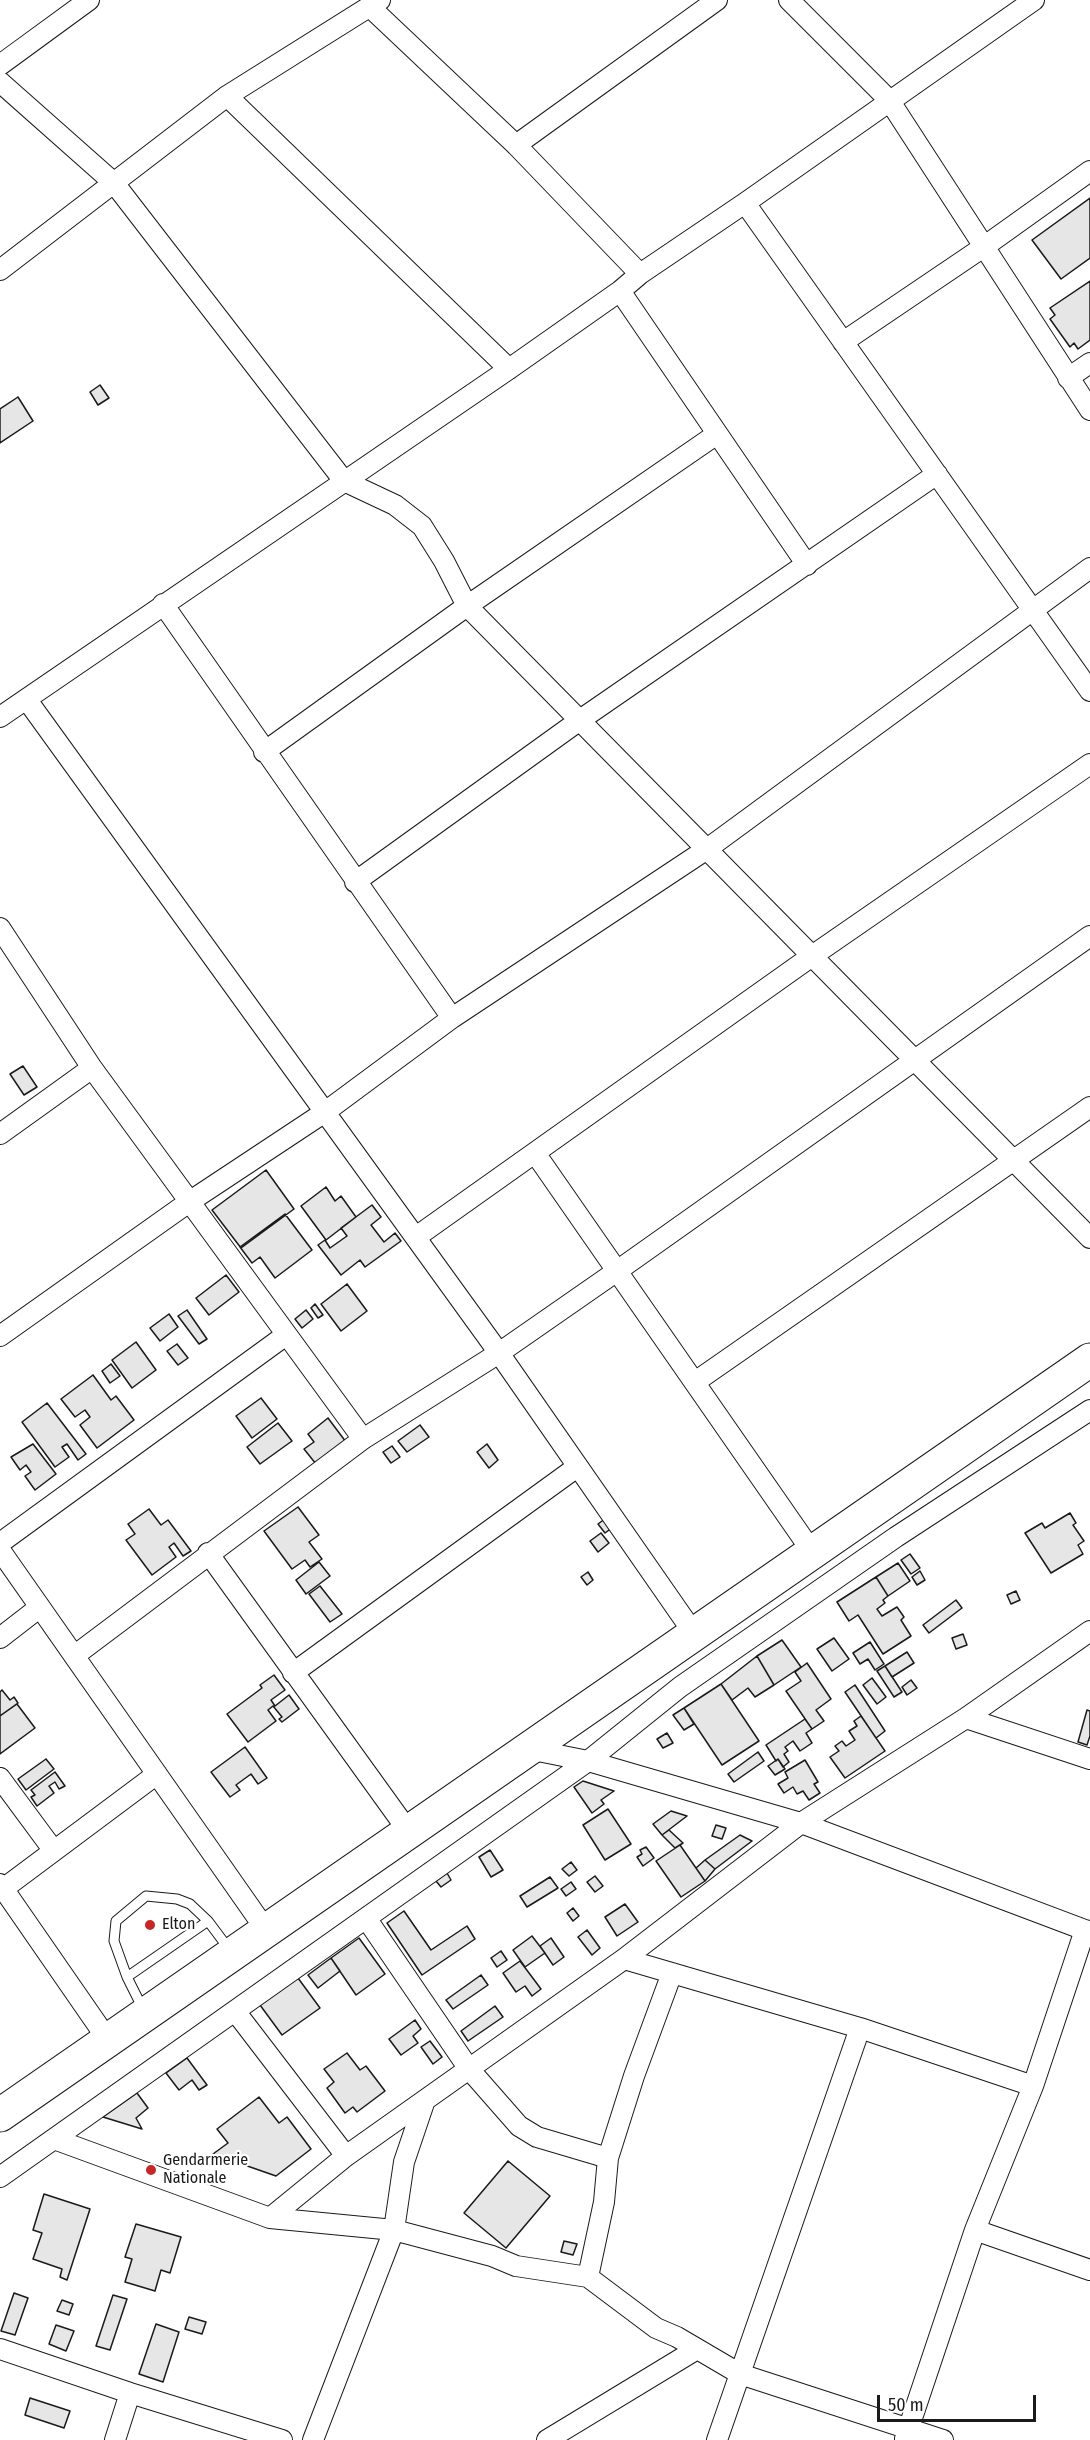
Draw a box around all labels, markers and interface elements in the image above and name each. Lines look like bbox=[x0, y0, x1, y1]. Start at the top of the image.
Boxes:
place label: Elton bbox=[162, 1915, 195, 1935]
marker: Elton bbox=[143, 1918, 157, 1932]
place label: Gendarmerie Nationale bbox=[163, 2151, 248, 2189]
marker: Gendarmerie Nationale bbox=[144, 2163, 158, 2177]
scale bar bbox=[880, 2383, 1039, 2421]
text: 50 m bbox=[888, 2394, 924, 2416]

